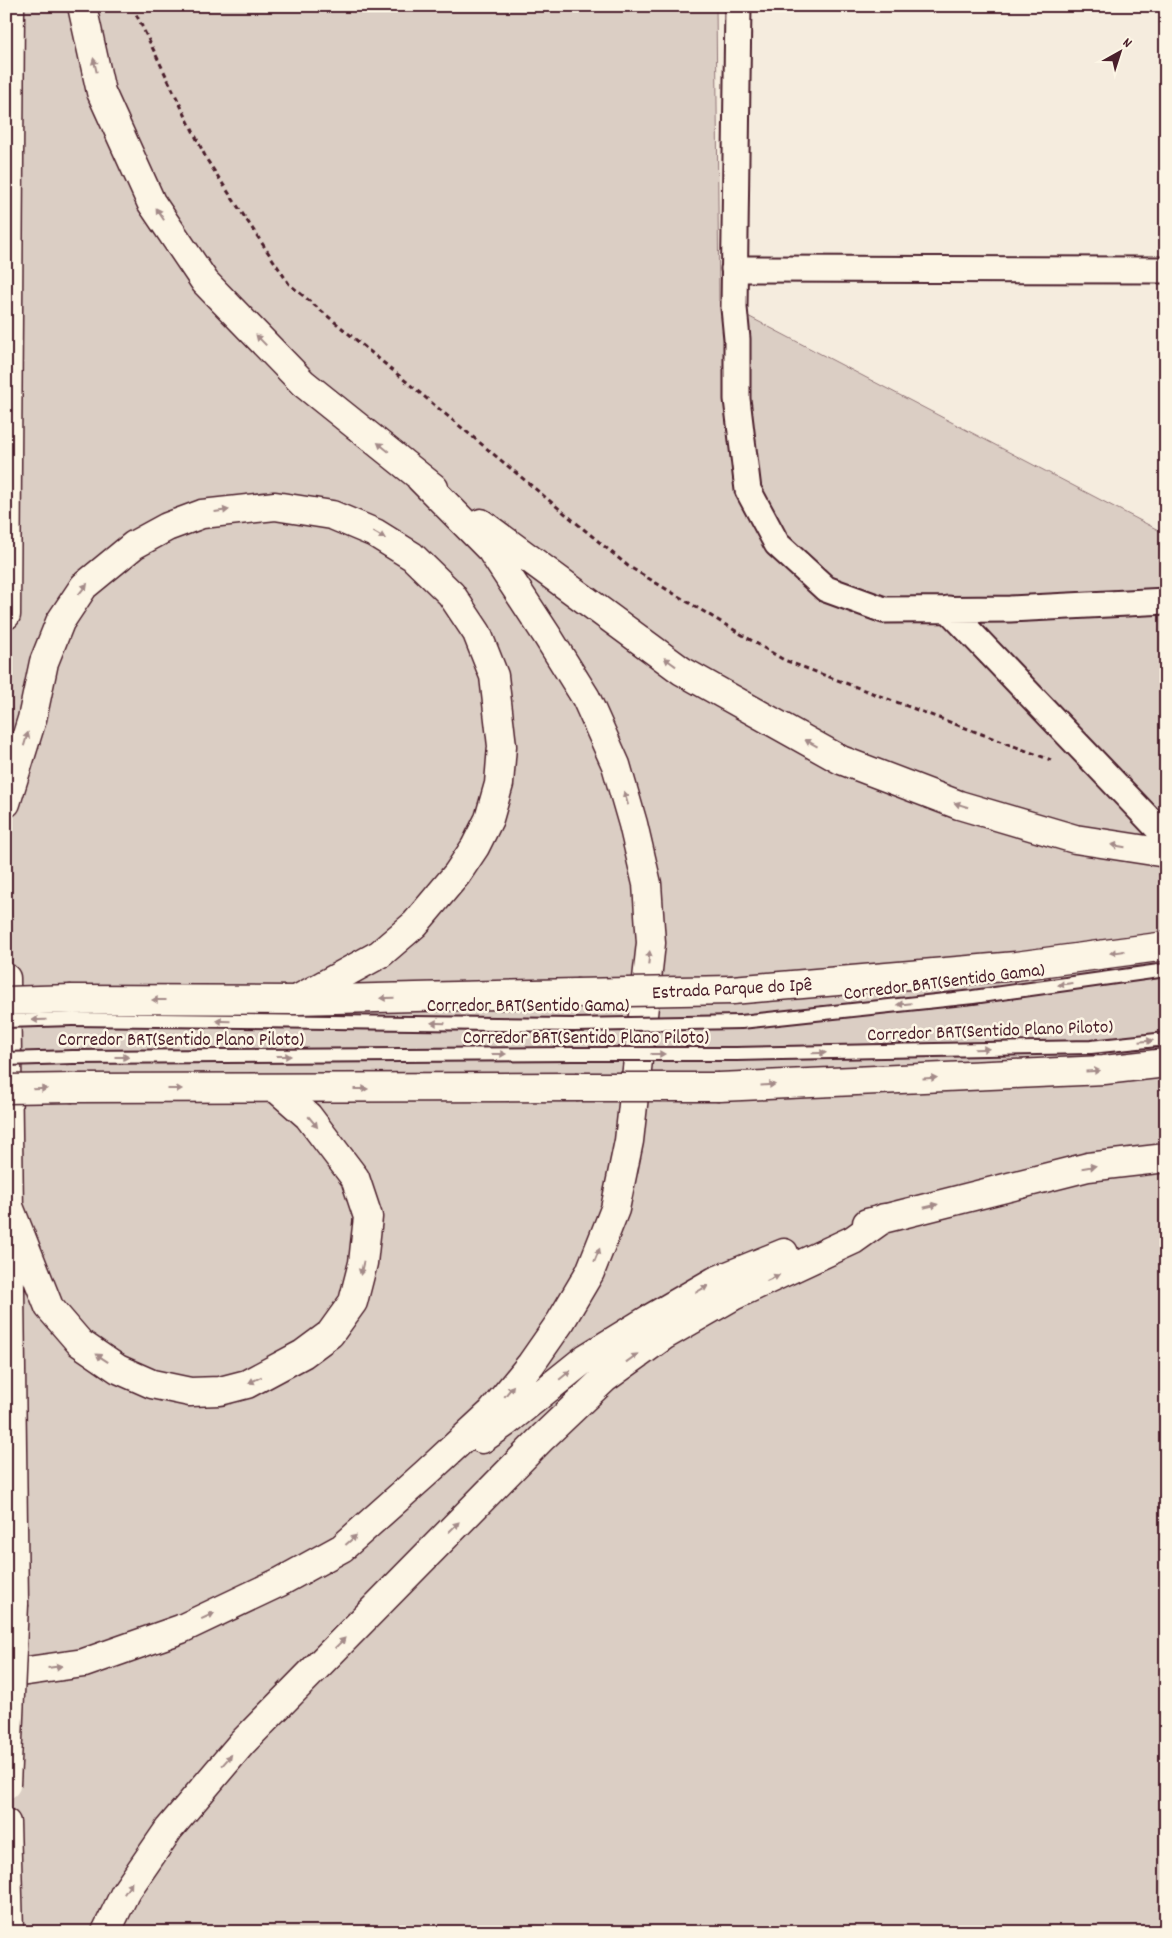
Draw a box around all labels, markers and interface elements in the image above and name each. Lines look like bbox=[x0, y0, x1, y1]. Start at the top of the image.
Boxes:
north arrow bbox=[1094, 28, 1144, 78]
text: N bbox=[1118, 34, 1136, 53]
one-way arrow bbox=[91, 58, 99, 73]
one-way arrow bbox=[155, 207, 164, 221]
one-way arrow bbox=[255, 334, 267, 346]
one-way arrow bbox=[376, 442, 389, 453]
one-way arrow bbox=[214, 507, 230, 515]
one-way arrow bbox=[372, 531, 385, 540]
one-way arrow bbox=[78, 583, 89, 596]
one-way arrow bbox=[664, 657, 677, 668]
one-way arrow bbox=[22, 732, 30, 747]
one-way arrow bbox=[803, 739, 818, 747]
one-way arrow bbox=[622, 791, 630, 806]
one-way arrow bbox=[953, 801, 968, 808]
one-way arrow bbox=[1109, 841, 1125, 849]
one-way arrow bbox=[1109, 949, 1125, 957]
one-way arrow bbox=[645, 950, 653, 966]
street label: Corredor BRT(Sentido Gama) bbox=[842, 958, 1047, 1009]
street label: Estrada Parque do Ipê bbox=[651, 973, 813, 1008]
one-way arrow bbox=[1057, 980, 1073, 988]
one-way arrow bbox=[379, 994, 395, 1002]
street label: Corredor BRT(Sentido Gama) bbox=[427, 994, 629, 1021]
one-way arrow bbox=[151, 996, 167, 1004]
one-way arrow bbox=[896, 1000, 912, 1008]
street label: Corredor BRT(Sentido Plano Piloto) bbox=[867, 1015, 1114, 1050]
one-way arrow bbox=[31, 1016, 47, 1024]
one-way arrow bbox=[215, 1016, 231, 1024]
one-way arrow bbox=[430, 1019, 446, 1027]
street label: Corredor BRT(Sentido Plano Piloto) bbox=[463, 1026, 709, 1053]
street label: Corredor BRT(Sentido Plano Piloto) bbox=[58, 1028, 304, 1055]
one-way arrow bbox=[1138, 1037, 1154, 1045]
one-way arrow bbox=[974, 1045, 990, 1053]
one-way arrow bbox=[812, 1048, 828, 1056]
one-way arrow bbox=[492, 1050, 508, 1058]
one-way arrow bbox=[650, 1050, 666, 1058]
one-way arrow bbox=[277, 1052, 293, 1060]
one-way arrow bbox=[114, 1053, 130, 1061]
one-way arrow bbox=[1085, 1066, 1101, 1074]
one-way arrow bbox=[923, 1073, 939, 1081]
one-way arrow bbox=[760, 1081, 776, 1089]
one-way arrow bbox=[32, 1085, 48, 1093]
one-way arrow bbox=[167, 1085, 183, 1093]
one-way arrow bbox=[353, 1085, 369, 1093]
one-way arrow bbox=[307, 1115, 318, 1128]
one-way arrow bbox=[1081, 1163, 1097, 1171]
one-way arrow bbox=[923, 1202, 938, 1210]
one-way arrow bbox=[593, 1247, 601, 1262]
one-way arrow bbox=[358, 1260, 366, 1275]
one-way arrow bbox=[766, 1274, 780, 1282]
one-way arrow bbox=[695, 1285, 709, 1293]
one-way arrow bbox=[95, 1353, 109, 1362]
one-way arrow bbox=[625, 1353, 638, 1364]
one-way arrow bbox=[558, 1370, 571, 1381]
one-way arrow bbox=[248, 1376, 262, 1384]
one-way arrow bbox=[504, 1384, 515, 1397]
one-way arrow bbox=[448, 1521, 460, 1533]
one-way arrow bbox=[345, 1534, 357, 1546]
one-way arrow bbox=[201, 1612, 215, 1620]
one-way arrow bbox=[334, 1637, 346, 1649]
one-way arrow bbox=[47, 1663, 63, 1671]
one-way arrow bbox=[222, 1753, 233, 1766]
one-way arrow bbox=[124, 1882, 133, 1895]

